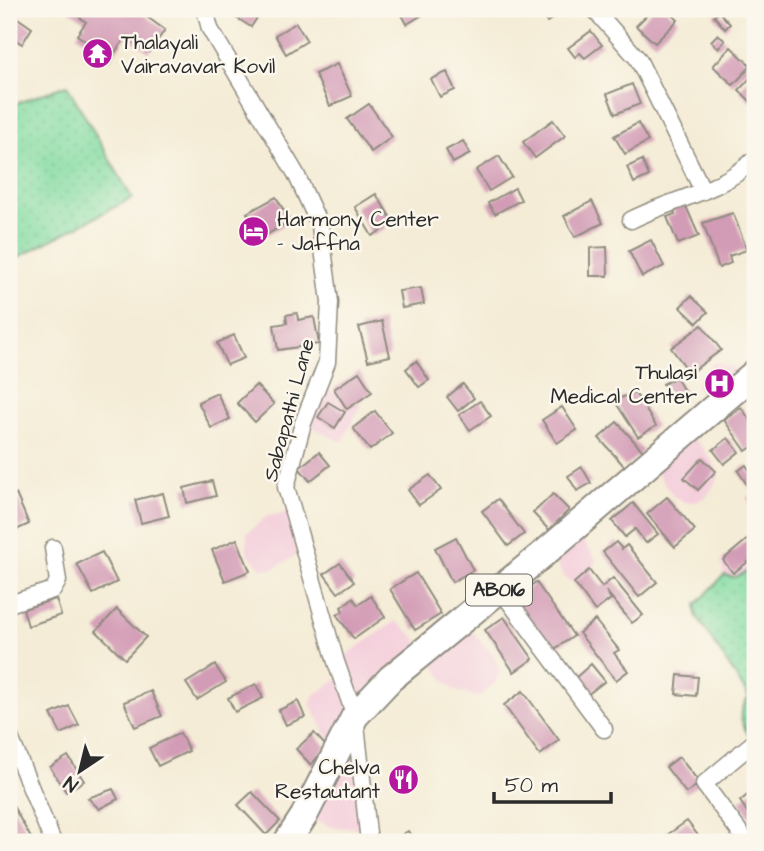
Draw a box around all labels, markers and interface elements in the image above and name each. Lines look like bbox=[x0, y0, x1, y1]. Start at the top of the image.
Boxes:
place label: Thalayali Vairavavar Kovil bbox=[121, 28, 275, 81]
temple icon: Thalayali Vairavavar Kovil bbox=[81, 37, 115, 71]
place label: Harmony Center - Jaffna bbox=[277, 205, 439, 258]
hotel icon: Harmony Center - Jaffna bbox=[237, 214, 271, 248]
street label: Sabapathi Lane bbox=[256, 335, 323, 485]
place label: Thulasi Medical Center bbox=[550, 358, 697, 411]
hospital icon: Thulasi Medical Center bbox=[703, 367, 737, 401]
road number: AB016 bbox=[466, 575, 532, 606]
north arrow bbox=[46, 736, 116, 806]
place label: Chelva Restautant bbox=[275, 753, 380, 806]
scale bar bbox=[494, 760, 612, 804]
restaurant icon: Chelva Restautant bbox=[386, 762, 420, 796]
text: N bbox=[58, 769, 84, 798]
text: 50 m bbox=[505, 771, 559, 800]

